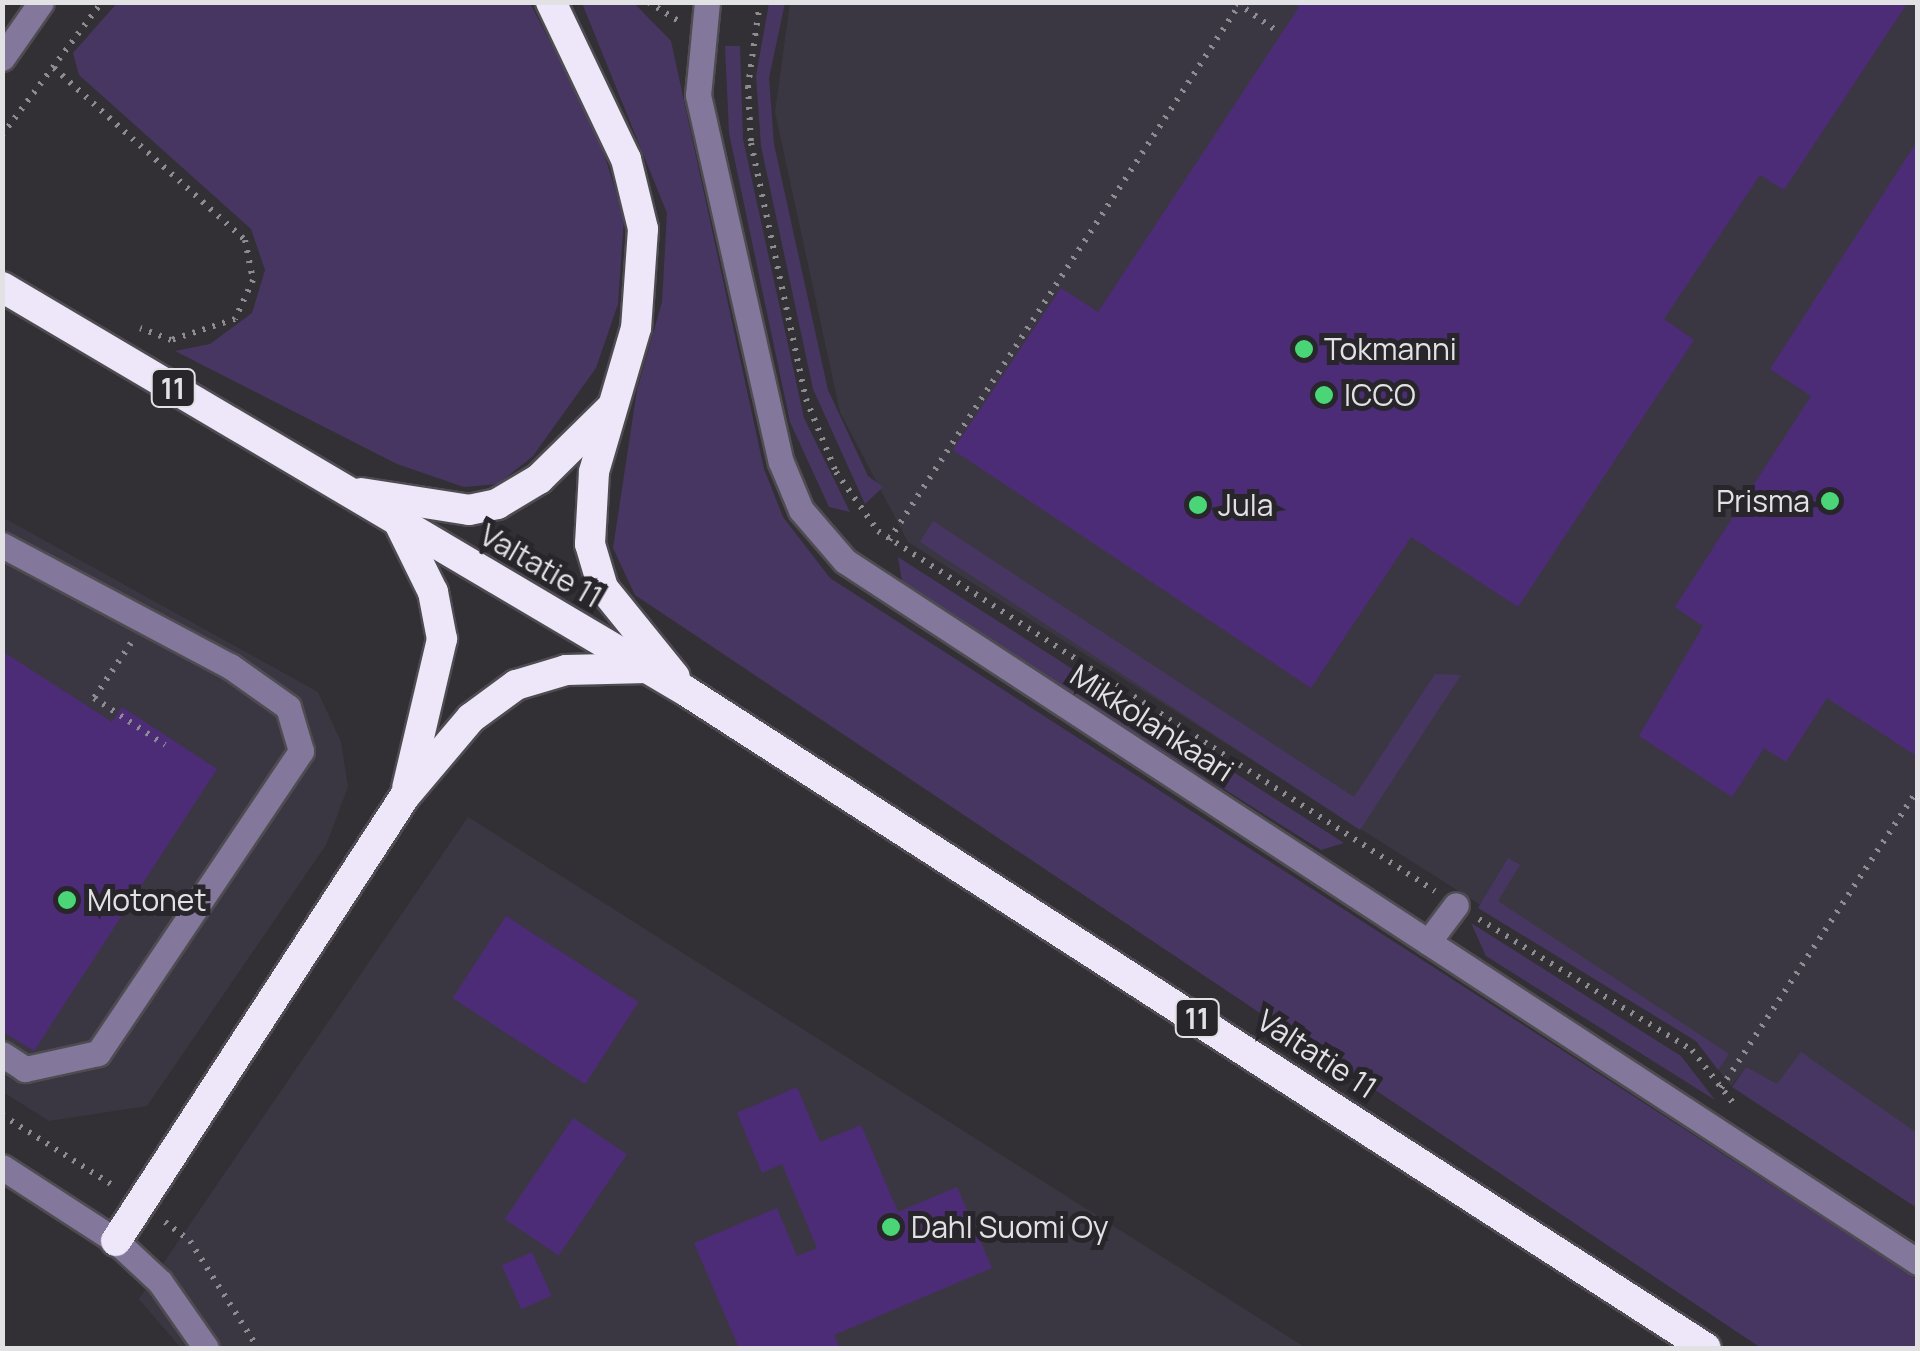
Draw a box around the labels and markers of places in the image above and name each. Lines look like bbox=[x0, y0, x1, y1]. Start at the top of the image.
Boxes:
place label: Tokmanni bbox=[1324, 331, 1457, 367]
marker: Tokmanni bbox=[1293, 338, 1315, 360]
place label: ICCO bbox=[1344, 377, 1416, 413]
marker: ICCO bbox=[1313, 384, 1335, 406]
place label: Prisma bbox=[1716, 483, 1810, 519]
place label: Jula bbox=[1218, 487, 1273, 523]
marker: Prisma bbox=[1819, 490, 1841, 512]
marker: Jula bbox=[1187, 494, 1209, 516]
place label: Motonet bbox=[87, 882, 206, 918]
marker: Motonet bbox=[56, 889, 78, 911]
place label: Dahl Suomi Oy bbox=[911, 1209, 1109, 1245]
marker: Dahl Suomi Oy bbox=[880, 1216, 902, 1238]

